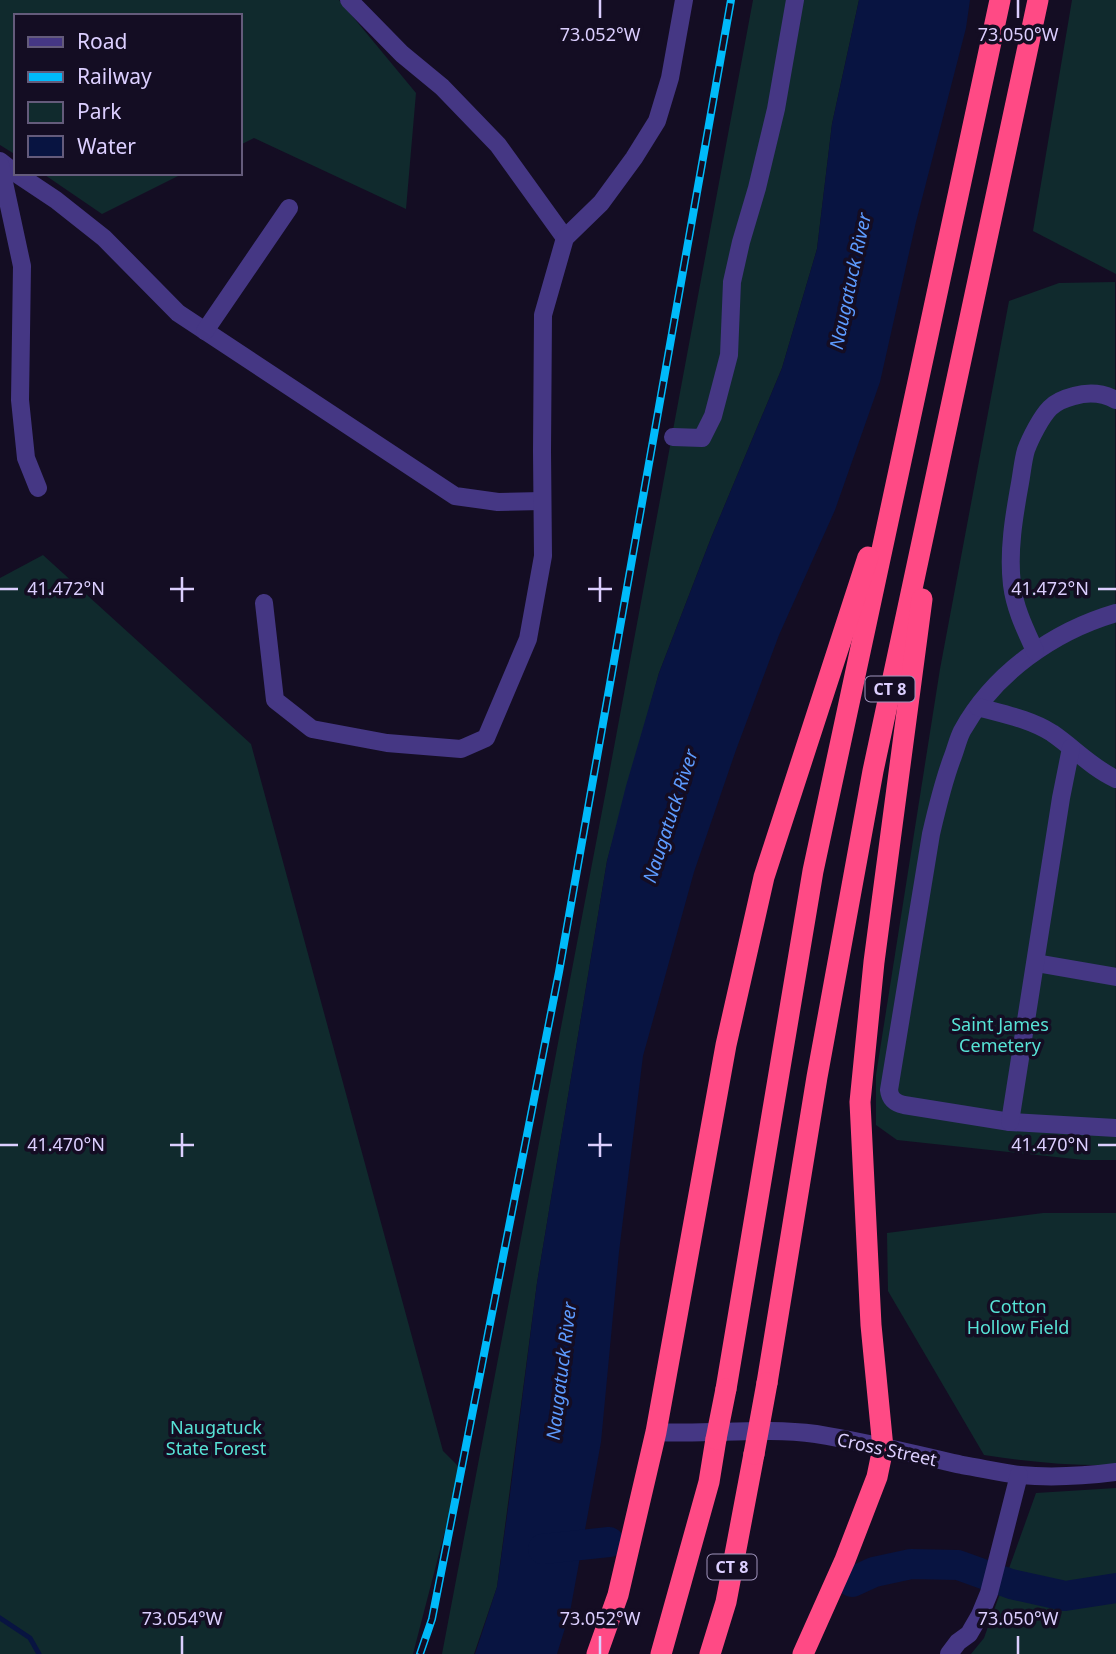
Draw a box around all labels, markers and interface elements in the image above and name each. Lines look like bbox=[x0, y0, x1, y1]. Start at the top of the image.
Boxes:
legend bbox=[14, 14, 242, 175]
text: 73.052°W bbox=[560, 22, 641, 46]
text: 73.050°W bbox=[978, 22, 1059, 46]
text: Road bbox=[77, 27, 127, 55]
text: Railway bbox=[77, 62, 152, 90]
text: Park bbox=[77, 97, 122, 125]
text: Water bbox=[77, 132, 136, 160]
water label: Naugatuck River bbox=[823, 209, 877, 352]
text: 41.472°N bbox=[27, 576, 105, 600]
text: 41.472°N bbox=[1011, 576, 1089, 600]
road number: CT 8 bbox=[866, 676, 914, 702]
water label: Naugatuck River bbox=[636, 745, 704, 886]
park label: Saint James Cemetery bbox=[951, 1012, 1049, 1057]
text: 41.470°N bbox=[27, 1132, 105, 1156]
text: 41.470°N bbox=[1011, 1132, 1089, 1156]
park label: Cotton Hollow Field bbox=[967, 1294, 1069, 1339]
water label: Naugatuck River bbox=[540, 1299, 583, 1442]
park label: Naugatuck State Forest bbox=[166, 1415, 267, 1460]
street label: Cross Street bbox=[835, 1427, 940, 1471]
road number: CT 8 bbox=[708, 1554, 756, 1580]
text: 73.054°W bbox=[142, 1606, 223, 1630]
text: 73.052°W bbox=[560, 1606, 641, 1630]
text: 73.050°W bbox=[978, 1606, 1059, 1630]

